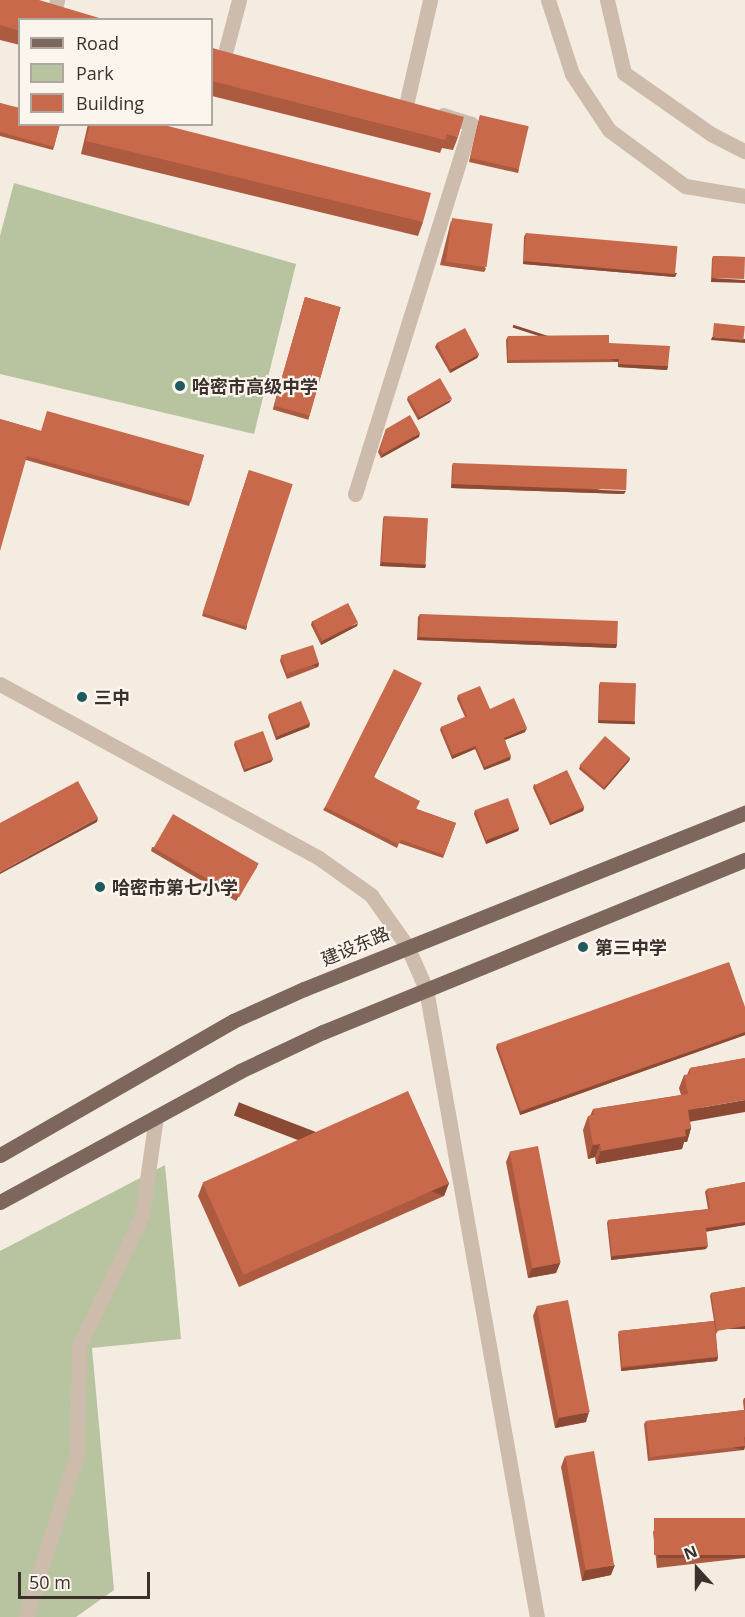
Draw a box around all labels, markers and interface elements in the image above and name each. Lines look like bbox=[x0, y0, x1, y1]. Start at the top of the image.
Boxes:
legend bbox=[18, 18, 213, 126]
text: Road bbox=[76, 31, 119, 55]
text: Park bbox=[76, 61, 114, 85]
text: Building bbox=[76, 91, 144, 115]
place label: 哈密市高级中学 bbox=[192, 375, 318, 397]
marker: 哈密市高级中学 bbox=[173, 379, 187, 393]
place label: 三中 bbox=[94, 686, 130, 708]
marker: 三中 bbox=[75, 690, 89, 704]
place label: 哈密市第七小学 bbox=[112, 876, 238, 898]
marker: 哈密市第七小学 bbox=[93, 880, 107, 894]
street label: 建设东路 bbox=[318, 922, 392, 970]
place label: 第三中学 bbox=[595, 936, 667, 958]
marker: 第三中学 bbox=[576, 940, 590, 954]
north arrow bbox=[667, 1539, 727, 1599]
text: N bbox=[681, 1540, 701, 1565]
scale bar bbox=[21, 1560, 153, 1598]
text: 50 m bbox=[29, 1570, 71, 1594]

